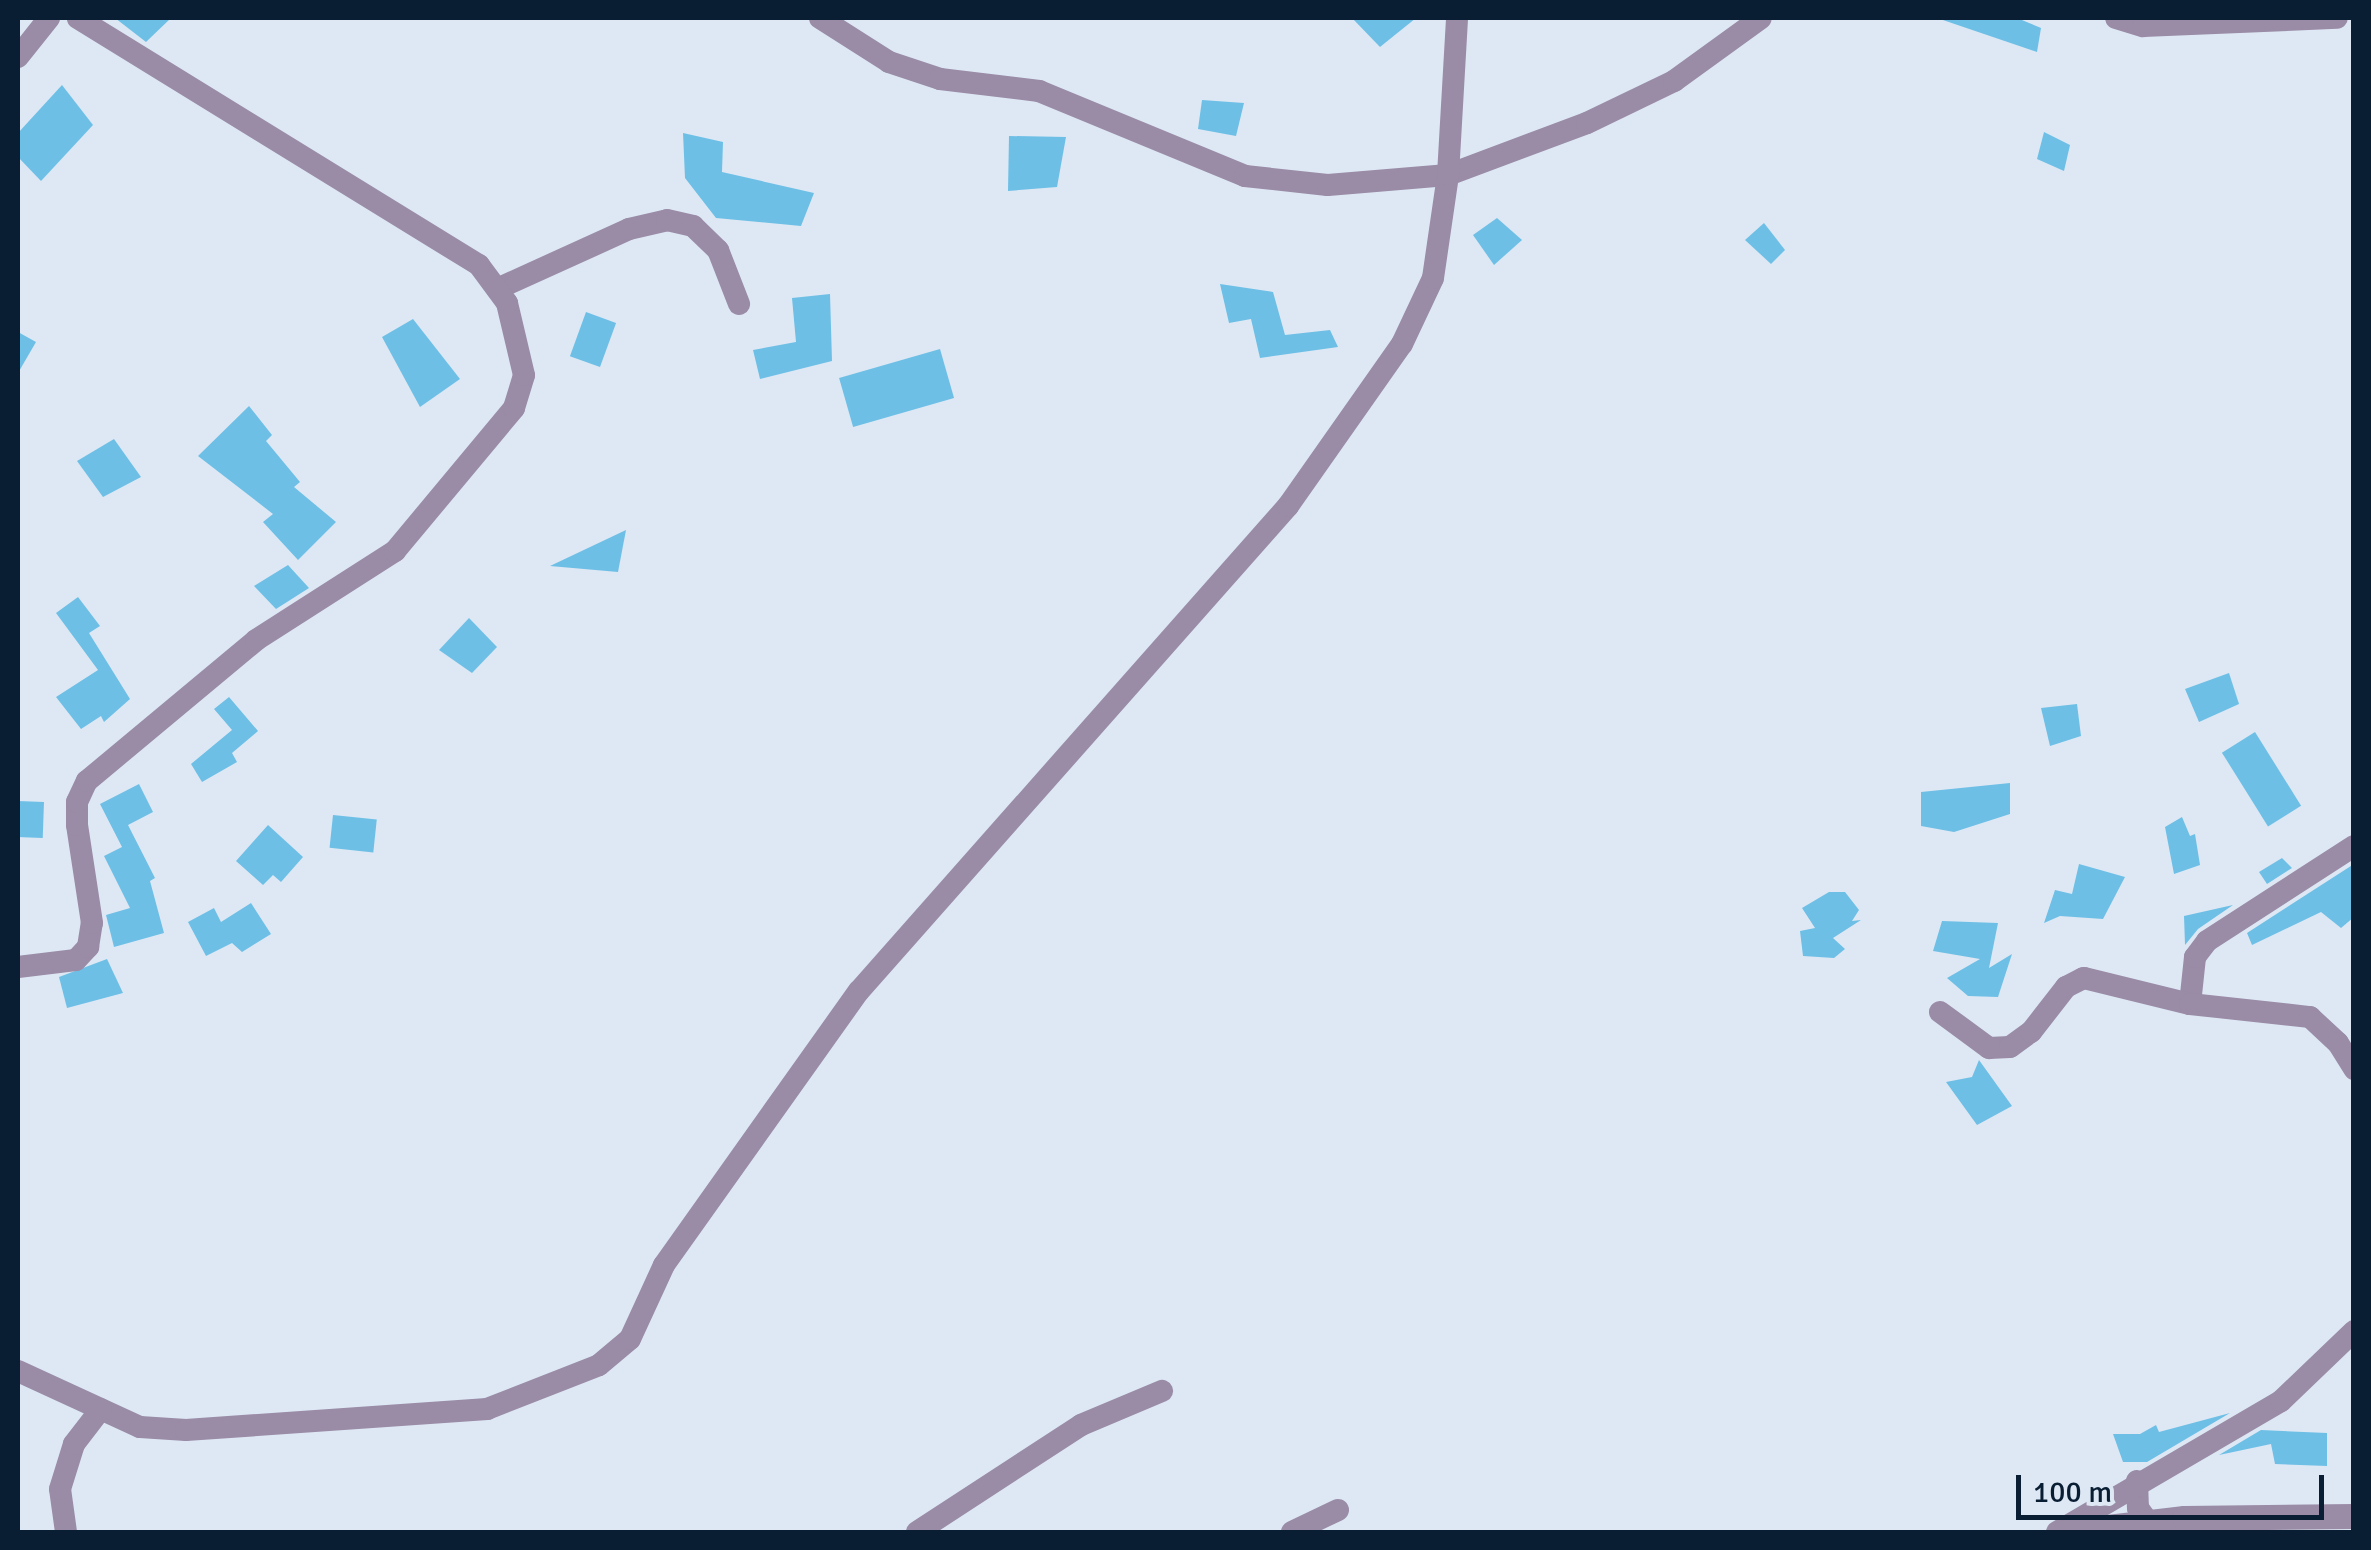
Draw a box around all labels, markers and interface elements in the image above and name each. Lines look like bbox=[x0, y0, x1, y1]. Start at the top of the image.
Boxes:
scale bar bbox=[2021, 1455, 2328, 1517]
text: 100 m bbox=[2033, 1474, 2112, 1511]

